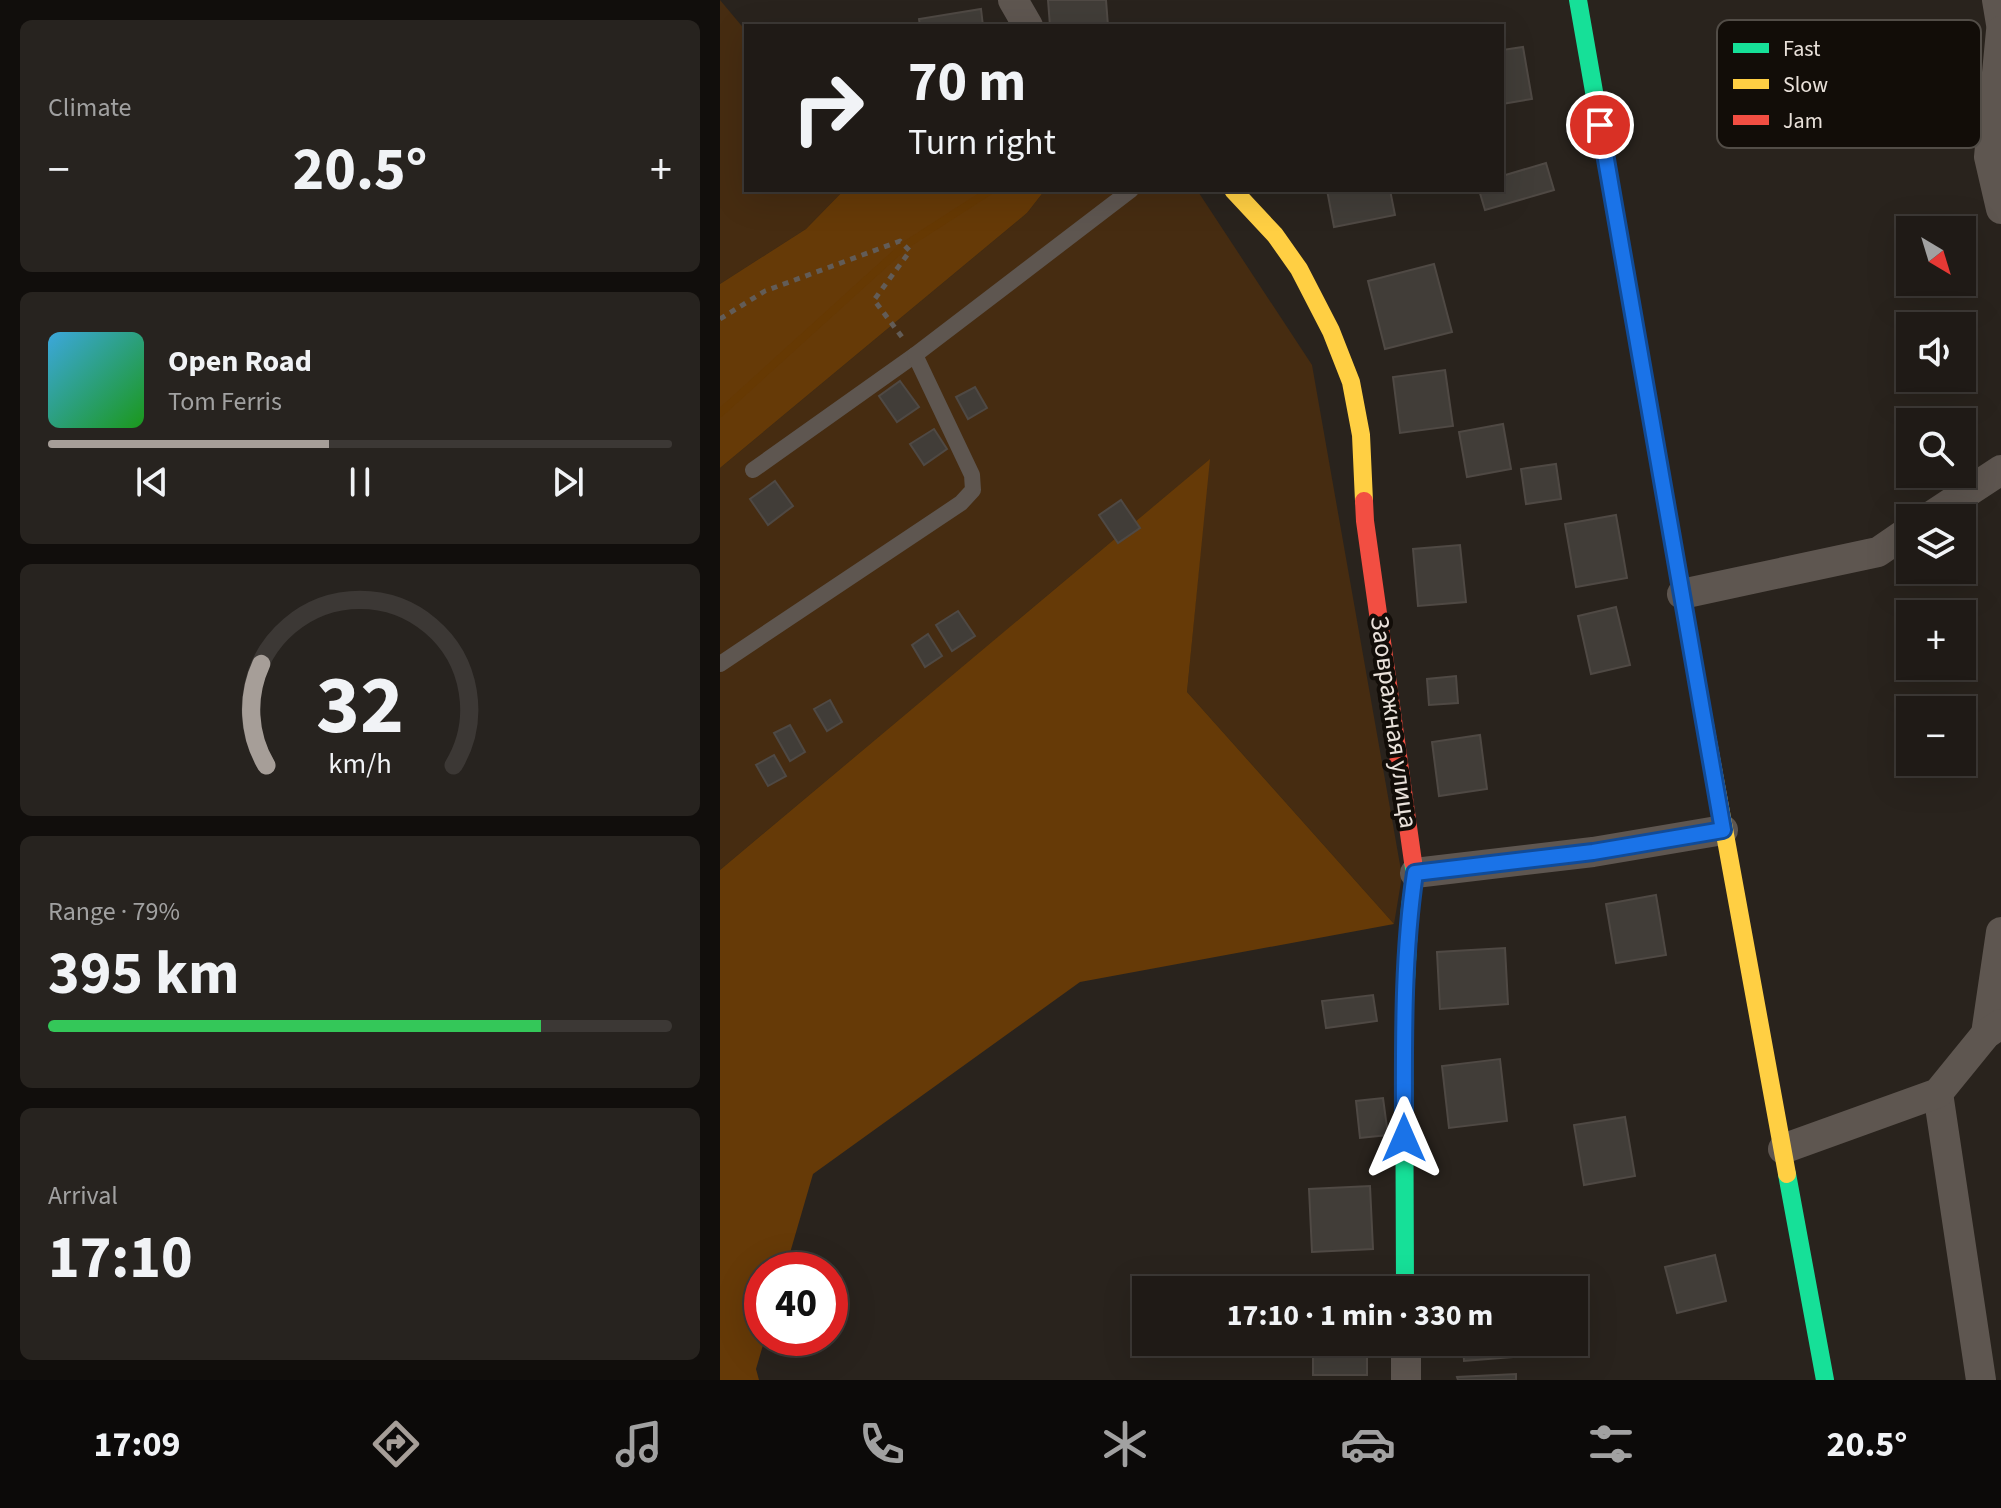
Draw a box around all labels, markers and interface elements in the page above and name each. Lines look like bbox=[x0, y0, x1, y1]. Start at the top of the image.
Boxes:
legend bbox=[1717, 20, 1981, 148]
text: Fast bbox=[1783, 33, 1821, 65]
text: 70 m bbox=[908, 43, 1026, 122]
icon: right bbox=[776, 56, 880, 160]
text: Slow bbox=[1783, 69, 1828, 101]
text: Climate bbox=[48, 89, 132, 126]
pin bbox=[1566, 91, 1634, 159]
icon: arrive bbox=[1578, 103, 1622, 147]
text: Jam bbox=[1783, 105, 1823, 137]
text: Turn right bbox=[908, 117, 1056, 168]
text: 20.5° bbox=[293, 128, 427, 213]
text: − bbox=[48, 139, 70, 202]
text: + bbox=[650, 139, 672, 202]
north arrow bbox=[1896, 216, 1976, 296]
map controls bbox=[1896, 216, 1976, 776]
button: sound bbox=[1896, 312, 1976, 392]
text: Open Road bbox=[168, 340, 312, 383]
text: Tom Ferris bbox=[168, 383, 282, 420]
button: search bbox=[1896, 408, 1976, 488]
icon: previous bbox=[130, 460, 174, 504]
icon: pause bbox=[338, 460, 382, 504]
icon: next bbox=[546, 460, 590, 504]
button: layers bbox=[1896, 504, 1976, 584]
button: + bbox=[1896, 600, 1976, 680]
street label: Заовражная улица bbox=[1361, 613, 1427, 831]
text: 32 bbox=[316, 647, 404, 765]
button: − bbox=[1896, 696, 1976, 776]
text: km/h bbox=[328, 744, 392, 784]
text: Range · 79% bbox=[48, 893, 180, 930]
text: 395 km bbox=[48, 932, 239, 1017]
position arrow bbox=[1362, 1096, 1446, 1180]
text: Arrival bbox=[48, 1177, 118, 1214]
text: 17:10 bbox=[48, 1216, 193, 1301]
speed limit sign: 40 bbox=[744, 1252, 848, 1356]
text: 17:10 · 1 min · 330 m bbox=[1227, 1294, 1493, 1337]
icon: directions bbox=[368, 1416, 424, 1472]
icon: music bbox=[611, 1416, 667, 1472]
icon: phone bbox=[854, 1416, 910, 1472]
icon: climate bbox=[1097, 1416, 1153, 1472]
icon: car bbox=[1340, 1416, 1396, 1472]
icon: filters bbox=[1583, 1416, 1639, 1472]
text: 17:09 bbox=[94, 1419, 180, 1470]
text: 20.5° bbox=[1826, 1419, 1907, 1470]

